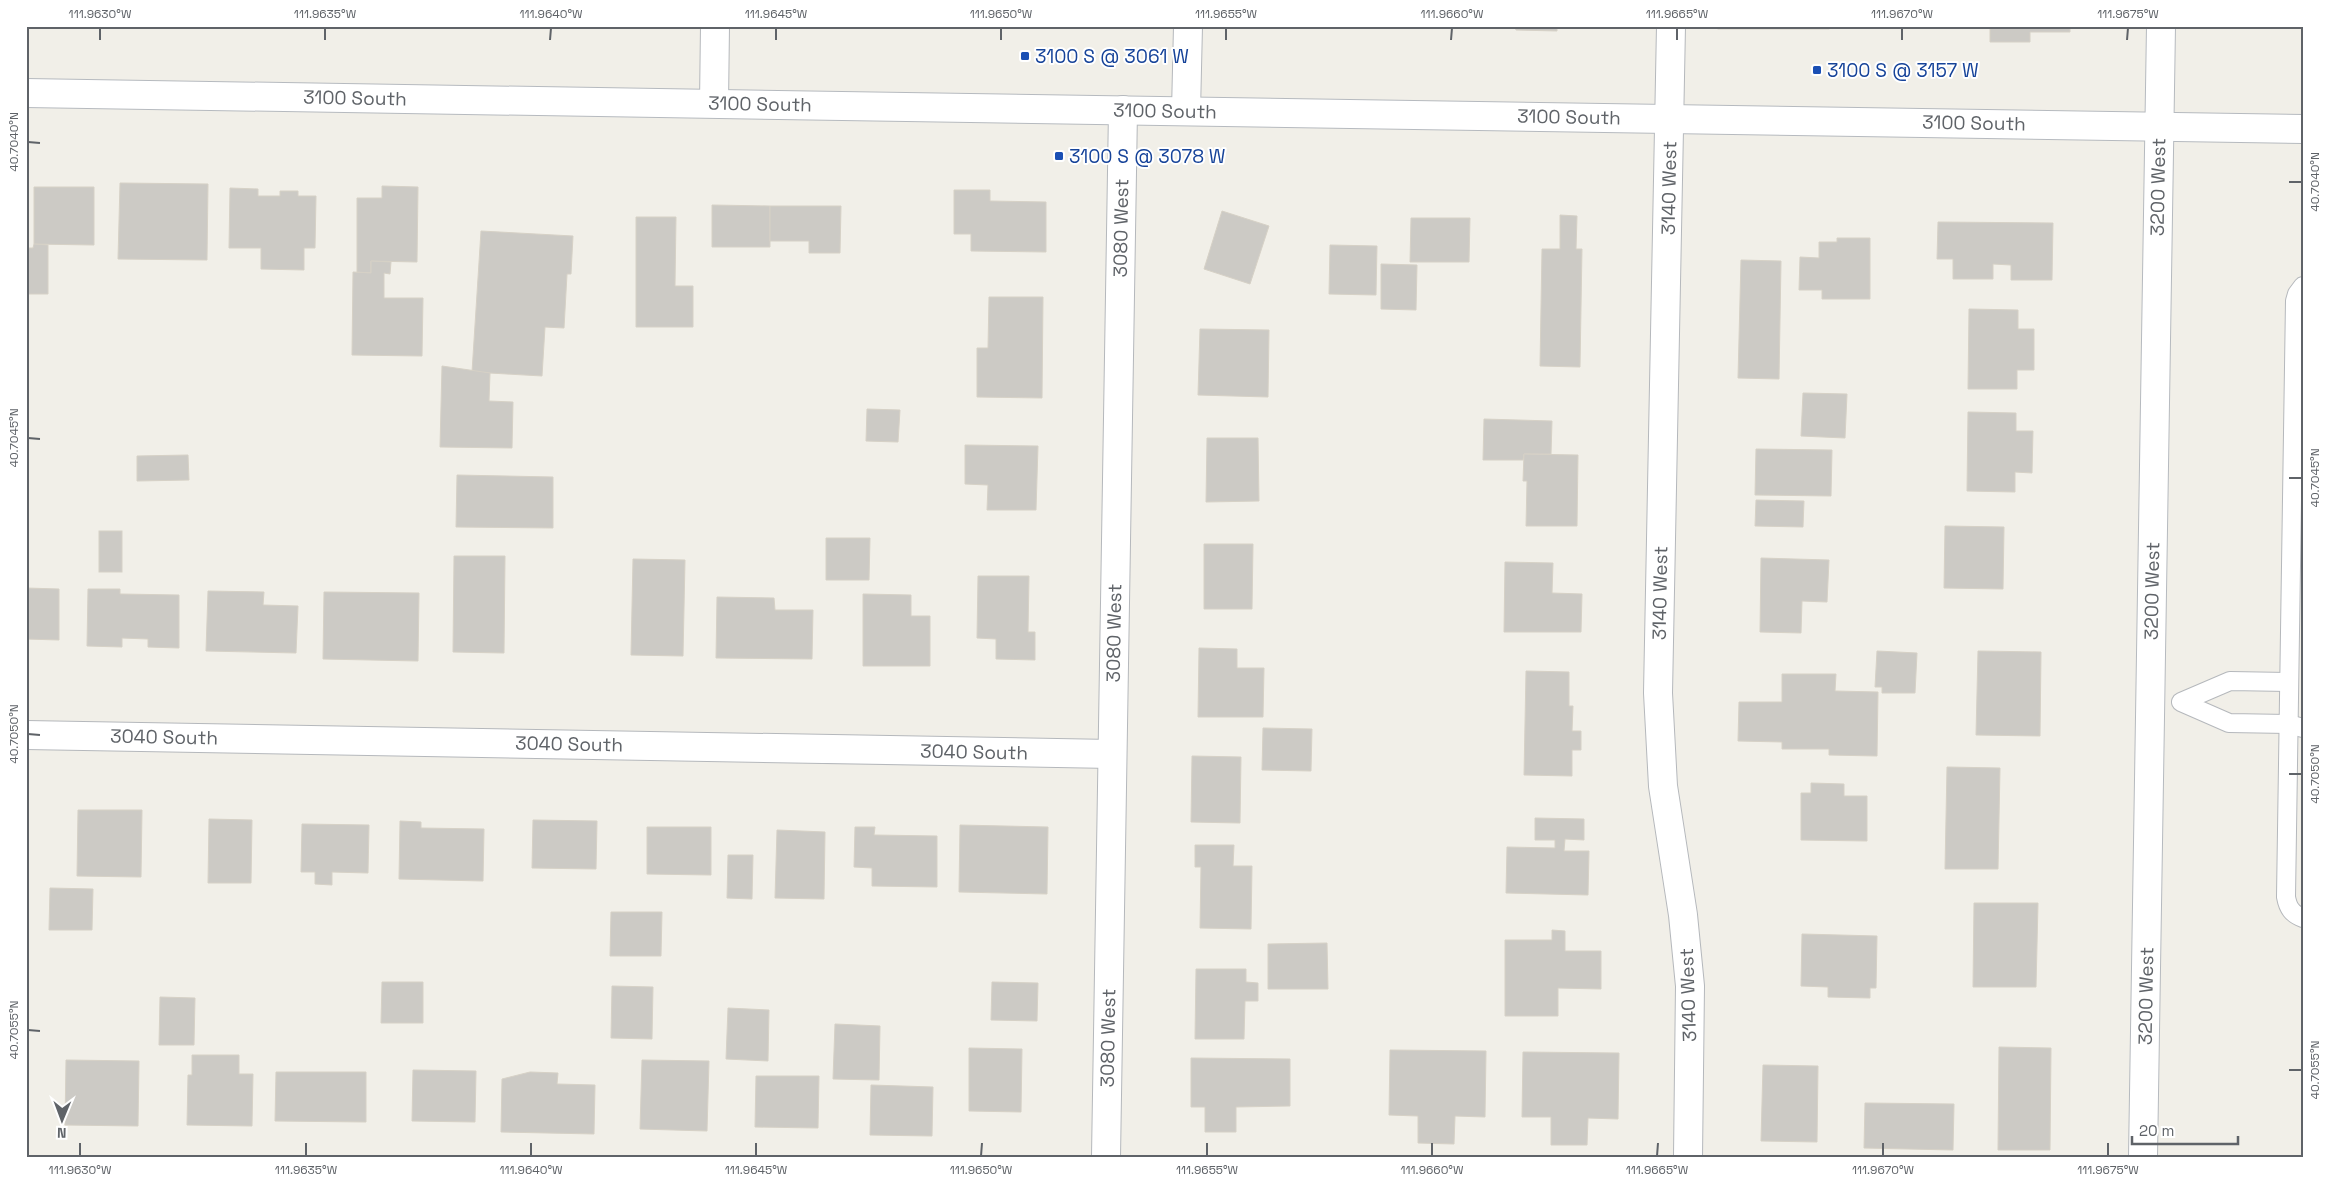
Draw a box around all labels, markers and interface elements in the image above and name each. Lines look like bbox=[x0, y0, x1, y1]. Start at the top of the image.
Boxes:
text: 111.9630°W bbox=[69, 6, 132, 22]
text: 111.9635°W bbox=[294, 6, 357, 22]
text: 111.9640°W bbox=[519, 6, 583, 22]
text: 111.9645°W bbox=[745, 6, 808, 22]
text: 111.9650°W bbox=[970, 6, 1033, 22]
text: 111.9655°W bbox=[1195, 6, 1258, 22]
text: 111.9660°W bbox=[1421, 6, 1484, 22]
text: 111.9665°W bbox=[1646, 6, 1709, 22]
text: 111.9670°W bbox=[1871, 6, 1934, 22]
text: 111.9675°W bbox=[2097, 6, 2159, 22]
place label: 3100 S @ 3061 W bbox=[1035, 44, 1189, 69]
marker: 3100 S @ 3061 W bbox=[1019, 50, 1031, 62]
place label: 3100 S @ 3157 W bbox=[1827, 58, 1979, 83]
marker: 3100 S @ 3157 W bbox=[1811, 64, 1823, 76]
street label: 3100 South bbox=[303, 85, 407, 111]
street label: 3100 South bbox=[708, 91, 812, 117]
street label: 3100 South bbox=[1113, 98, 1217, 124]
street label: 3100 South bbox=[1517, 104, 1621, 130]
street label: 3100 South bbox=[1922, 110, 2026, 136]
text: 40.7040°N bbox=[6, 112, 22, 172]
street label: 3200 West bbox=[2145, 138, 2171, 236]
street label: 3140 West bbox=[1656, 141, 1682, 235]
place label: 3100 S @ 3078 W bbox=[1069, 144, 1225, 169]
marker: 3100 S @ 3078 W bbox=[1053, 150, 1065, 162]
text: 40.7040°N bbox=[2307, 152, 2323, 212]
street label: 3080 West bbox=[1108, 179, 1134, 277]
text: 40.7045°N bbox=[6, 408, 22, 468]
text: 40.7045°N bbox=[2307, 448, 2323, 508]
street label: 3200 West bbox=[2139, 542, 2165, 640]
street label: 3140 West bbox=[1647, 546, 1673, 640]
street label: 3080 West bbox=[1101, 584, 1127, 682]
text: 40.7050°N bbox=[6, 704, 22, 764]
street label: 3040 South bbox=[110, 724, 218, 750]
street label: 3040 South bbox=[515, 731, 623, 757]
street label: 3040 South bbox=[920, 739, 1028, 765]
text: 40.7050°N bbox=[2307, 744, 2323, 804]
street label: 3200 West bbox=[2133, 947, 2159, 1045]
street label: 3140 West bbox=[1674, 948, 1702, 1042]
street label: 3080 West bbox=[1095, 989, 1121, 1087]
text: 40.7055°N bbox=[6, 1001, 22, 1059]
text: 40.7055°N bbox=[2307, 1041, 2323, 1099]
north arrow bbox=[38, 1096, 88, 1146]
scale bar bbox=[2132, 1113, 2238, 1145]
text: 20 m bbox=[2139, 1121, 2174, 1140]
text: N bbox=[57, 1124, 67, 1142]
text: 111.9630°W bbox=[49, 1162, 112, 1178]
text: 111.9635°W bbox=[275, 1162, 338, 1178]
text: 111.9640°W bbox=[499, 1162, 563, 1178]
text: 111.9645°W bbox=[725, 1162, 788, 1178]
text: 111.9650°W bbox=[950, 1162, 1013, 1178]
text: 111.9655°W bbox=[1176, 1162, 1239, 1178]
text: 111.9660°W bbox=[1401, 1162, 1464, 1178]
text: 111.9665°W bbox=[1626, 1162, 1689, 1178]
text: 111.9670°W bbox=[1852, 1162, 1915, 1178]
text: 111.9675°W bbox=[2077, 1162, 2139, 1178]

